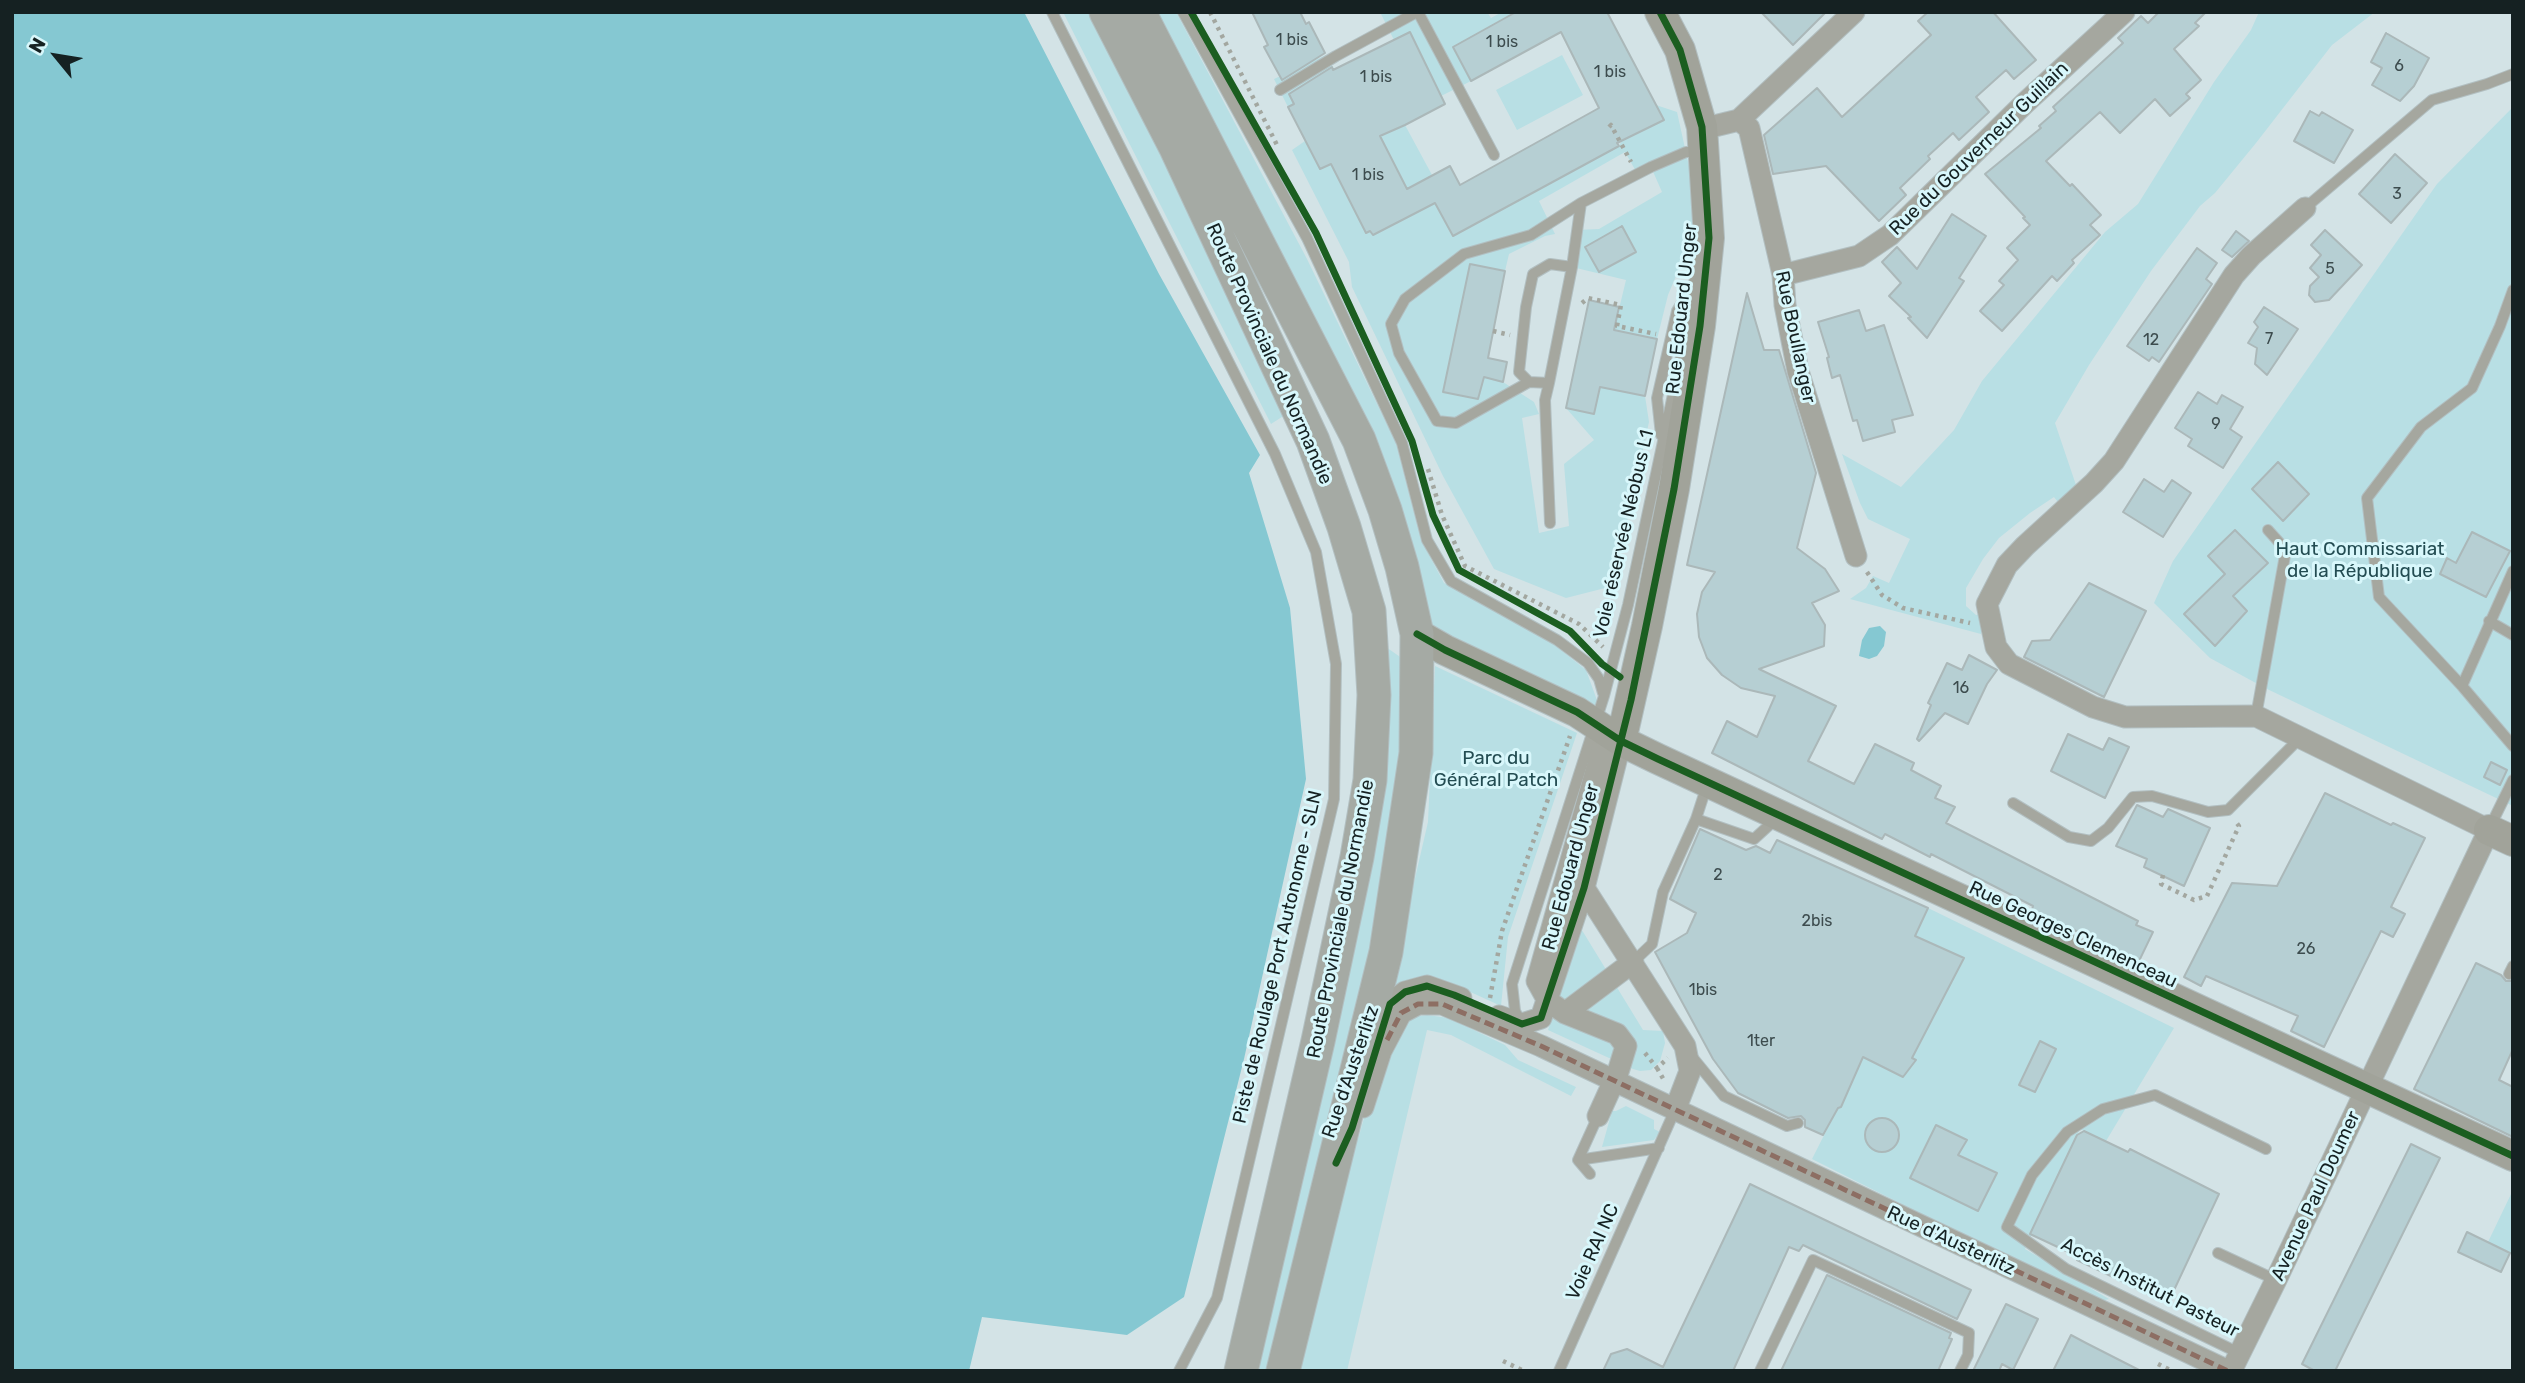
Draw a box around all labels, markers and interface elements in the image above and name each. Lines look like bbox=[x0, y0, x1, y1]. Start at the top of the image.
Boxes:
north arrow bbox=[21, 21, 91, 91]
house number: 1 bis bbox=[1276, 30, 1308, 50]
house number: 1 bis bbox=[1486, 32, 1518, 52]
text: N bbox=[24, 34, 51, 57]
house number: 6 bbox=[2394, 56, 2404, 76]
street label: Rue du Gouverneur Guillain bbox=[1885, 57, 2073, 241]
house number: 1 bis bbox=[1594, 62, 1626, 82]
house number: 1 bis bbox=[1360, 67, 1392, 87]
house number: 1 bis bbox=[1352, 165, 1384, 185]
house number: 3 bbox=[2392, 184, 2402, 204]
street label: Route Provinciale du Normandie bbox=[1201, 220, 1337, 488]
street label: Rue Edouard Unger bbox=[1662, 222, 1702, 396]
house number: 5 bbox=[2325, 259, 2335, 279]
street label: Rue Boullanger bbox=[1770, 269, 1820, 405]
house number: 7 bbox=[2265, 329, 2273, 349]
house number: 12 bbox=[2143, 330, 2159, 350]
house number: 9 bbox=[2211, 414, 2221, 434]
street label: Voie réservée Néobus L1 bbox=[1589, 428, 1659, 640]
park label: Haut Commissariat de la République bbox=[2275, 539, 2445, 583]
house number: 16 bbox=[1953, 678, 1969, 698]
park label: Parc du Général Patch bbox=[1434, 748, 1558, 792]
street label: Route Provinciale du Normandie bbox=[1303, 778, 1379, 1060]
street label: Rue Edouard Unger bbox=[1538, 781, 1604, 953]
street label: Piste de Roulage Port Autonome - SLN bbox=[1229, 788, 1327, 1126]
house number: 2 bbox=[1713, 865, 1723, 885]
street label: Rue Georges Clemenceau bbox=[1965, 877, 2181, 993]
house number: 2bis bbox=[1802, 911, 1832, 931]
house number: 26 bbox=[2296, 939, 2316, 959]
house number: 1bis bbox=[1689, 980, 1717, 1000]
street label: Rue d'Austerlitz bbox=[1318, 1003, 1384, 1141]
house number: 1ter bbox=[1747, 1031, 1775, 1051]
street label: Avenue Paul Doumer bbox=[2267, 1108, 2365, 1284]
street label: Voie RAI NC bbox=[1562, 1200, 1624, 1304]
street label: Rue d'Austerlitz bbox=[1883, 1201, 2019, 1281]
street label: Accès Institut Pasteur bbox=[2057, 1233, 2243, 1343]

